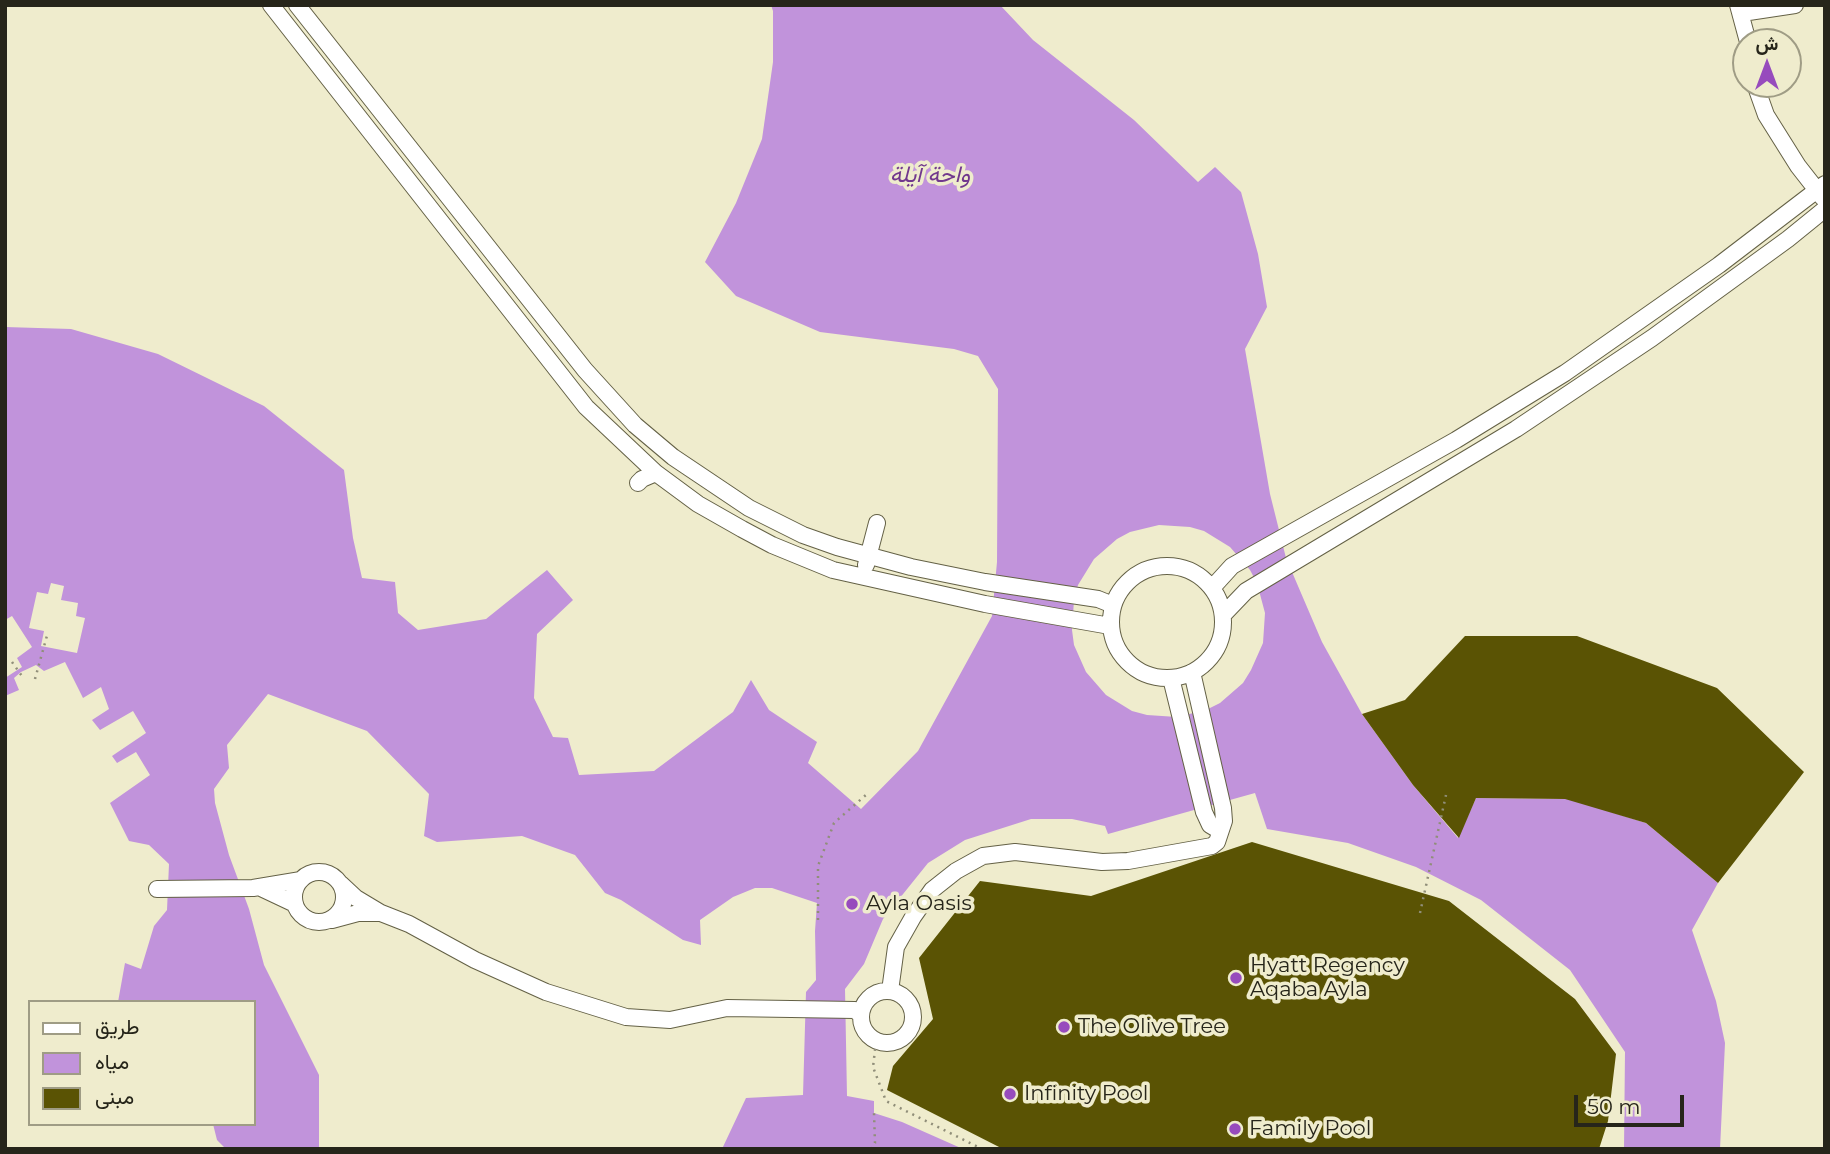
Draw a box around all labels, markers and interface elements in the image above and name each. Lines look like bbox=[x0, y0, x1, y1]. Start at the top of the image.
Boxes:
north arrow bbox=[1732, 28, 1802, 98]
text: ش bbox=[1756, 32, 1778, 55]
water label: واحة آيلة bbox=[890, 161, 970, 189]
place label: Ayla Oasis bbox=[866, 891, 972, 917]
marker: Ayla Oasis bbox=[844, 896, 860, 912]
place label: Hyatt Regency Aqaba Ayla bbox=[1250, 953, 1405, 1003]
marker: Hyatt Regency Aqaba Ayla bbox=[1228, 970, 1244, 986]
legend bbox=[28, 1000, 256, 1126]
text: طريق bbox=[95, 1014, 140, 1039]
place label: The Olive Tree bbox=[1078, 1014, 1226, 1040]
marker: The Olive Tree bbox=[1056, 1019, 1072, 1035]
text: مياه bbox=[95, 1049, 129, 1074]
scale bar bbox=[1578, 1080, 1688, 1124]
place label: Infinity Pool bbox=[1024, 1081, 1148, 1107]
text: مبنى bbox=[95, 1084, 134, 1109]
marker: Infinity Pool bbox=[1002, 1086, 1018, 1102]
text: 50 m bbox=[1587, 1094, 1641, 1119]
place label: Family Pool bbox=[1249, 1116, 1371, 1142]
marker: Family Pool bbox=[1227, 1121, 1243, 1137]

